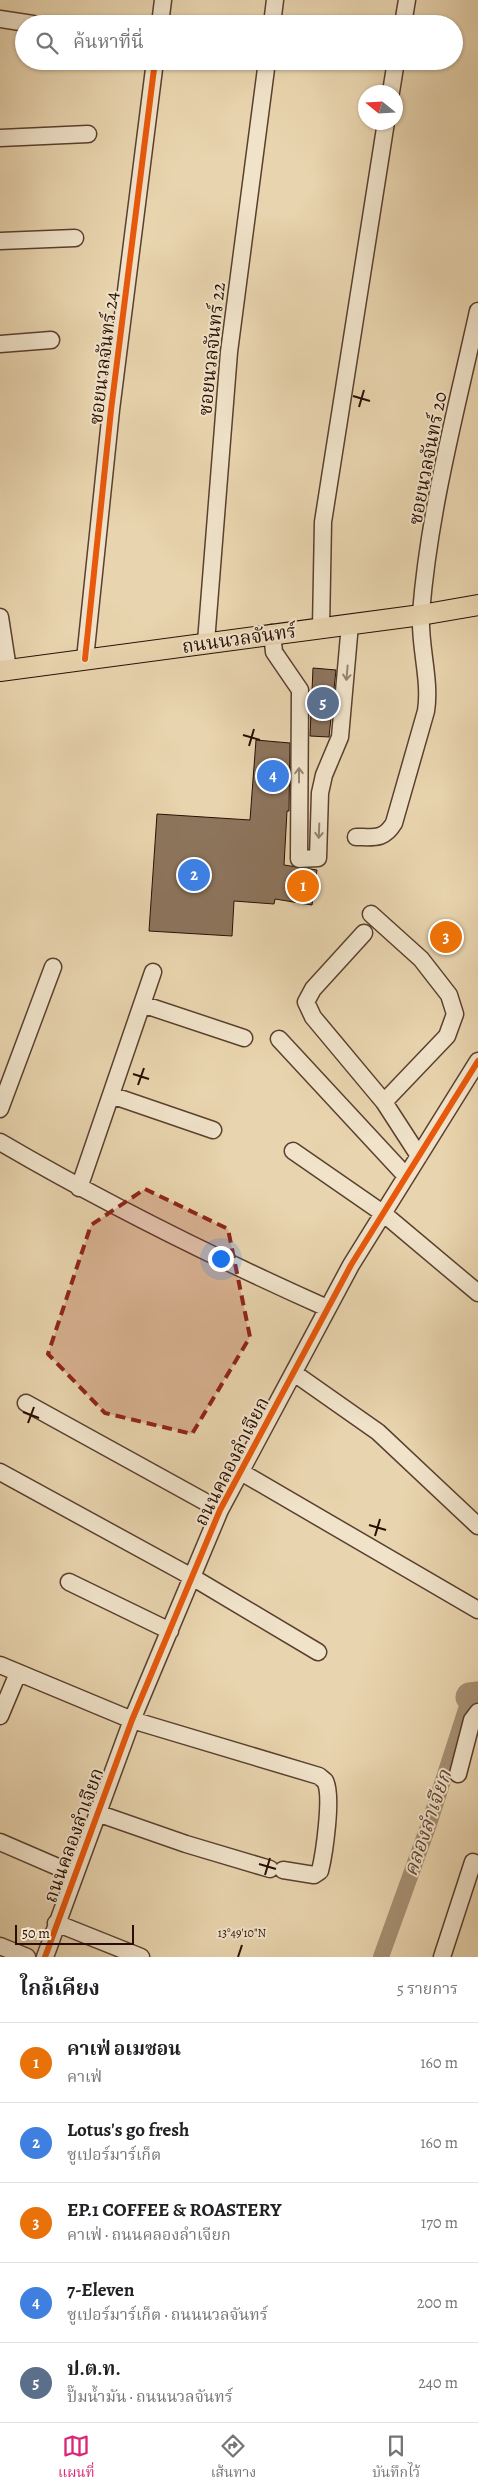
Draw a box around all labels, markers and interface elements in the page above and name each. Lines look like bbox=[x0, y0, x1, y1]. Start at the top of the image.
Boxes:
search box bbox=[15, 15, 463, 70]
icon: search bbox=[33, 29, 61, 57]
text: ค้นหาที่นี่ bbox=[73, 29, 144, 55]
north arrow bbox=[358, 85, 403, 130]
street label: ซอยนวลจันทร์ 22 bbox=[192, 281, 232, 417]
street label: ซอยนวลจันทร์ 24 bbox=[83, 290, 125, 426]
street label: ซอยนวลจันทร์ 20 bbox=[402, 389, 454, 527]
street label: ถนนนวลจันทร์ bbox=[180, 618, 299, 660]
one-way arrow bbox=[342, 664, 352, 680]
pin: 5 bbox=[307, 684, 339, 722]
pin: 4 bbox=[257, 757, 289, 795]
one-way arrow bbox=[294, 767, 304, 784]
one-way arrow bbox=[314, 823, 323, 839]
pin: 2 bbox=[178, 856, 210, 894]
pin: 1 bbox=[287, 867, 319, 905]
pin: 3 bbox=[430, 918, 462, 956]
your location bbox=[208, 1246, 234, 1272]
street label: ถนนคลองลำเจียก bbox=[188, 1392, 276, 1530]
street label: ถนนคลองลำเจียก bbox=[37, 1764, 110, 1906]
water label: คลองลำเจียก bbox=[397, 1766, 458, 1880]
scale bar bbox=[15, 1922, 134, 1945]
text: 50 m bbox=[22, 1924, 50, 1943]
text: 13°49'10"N bbox=[218, 1925, 267, 1941]
text: ใกล้เคียง bbox=[20, 1974, 100, 2002]
text: 5 รายการ bbox=[397, 1978, 458, 2000]
text: คาเฟ่ อเมซอน bbox=[67, 2036, 181, 2062]
text: 1 bbox=[33, 2052, 39, 2074]
text: 160 m bbox=[420, 2052, 458, 2074]
text: คาเฟ่ bbox=[67, 2066, 102, 2088]
text: Lotus's go fresh bbox=[67, 2117, 189, 2143]
text: 2 bbox=[32, 2132, 40, 2154]
text: 160 m bbox=[420, 2132, 458, 2154]
text: ซูเปอร์มาร์เก็ต bbox=[67, 2144, 161, 2166]
text: EP.1 COFFEE & ROASTERY bbox=[67, 2197, 282, 2223]
text: 3 bbox=[33, 2212, 39, 2234]
text: 170 m bbox=[421, 2212, 458, 2234]
text: คาเฟ่ · ถนนคลองลำเจียก bbox=[67, 2224, 231, 2246]
text: 7-Eleven bbox=[67, 2277, 135, 2303]
text: 4 bbox=[32, 2292, 40, 2314]
text: 200 m bbox=[417, 2292, 458, 2314]
text: ซูเปอร์มาร์เก็ต · ถนนนวลจันทร์ bbox=[67, 2304, 268, 2326]
text: ป.ต.ท. bbox=[67, 2356, 121, 2382]
text: 5 bbox=[33, 2372, 39, 2394]
text: 240 m bbox=[418, 2372, 458, 2394]
text: ปั๊มน้ำมัน · ถนนนวลจันทร์ bbox=[67, 2386, 233, 2408]
tab: แผนที่ bbox=[58, 2432, 95, 2484]
tab: เส้นทาง bbox=[211, 2432, 256, 2484]
tab: บันทึกไว้ bbox=[372, 2432, 420, 2484]

